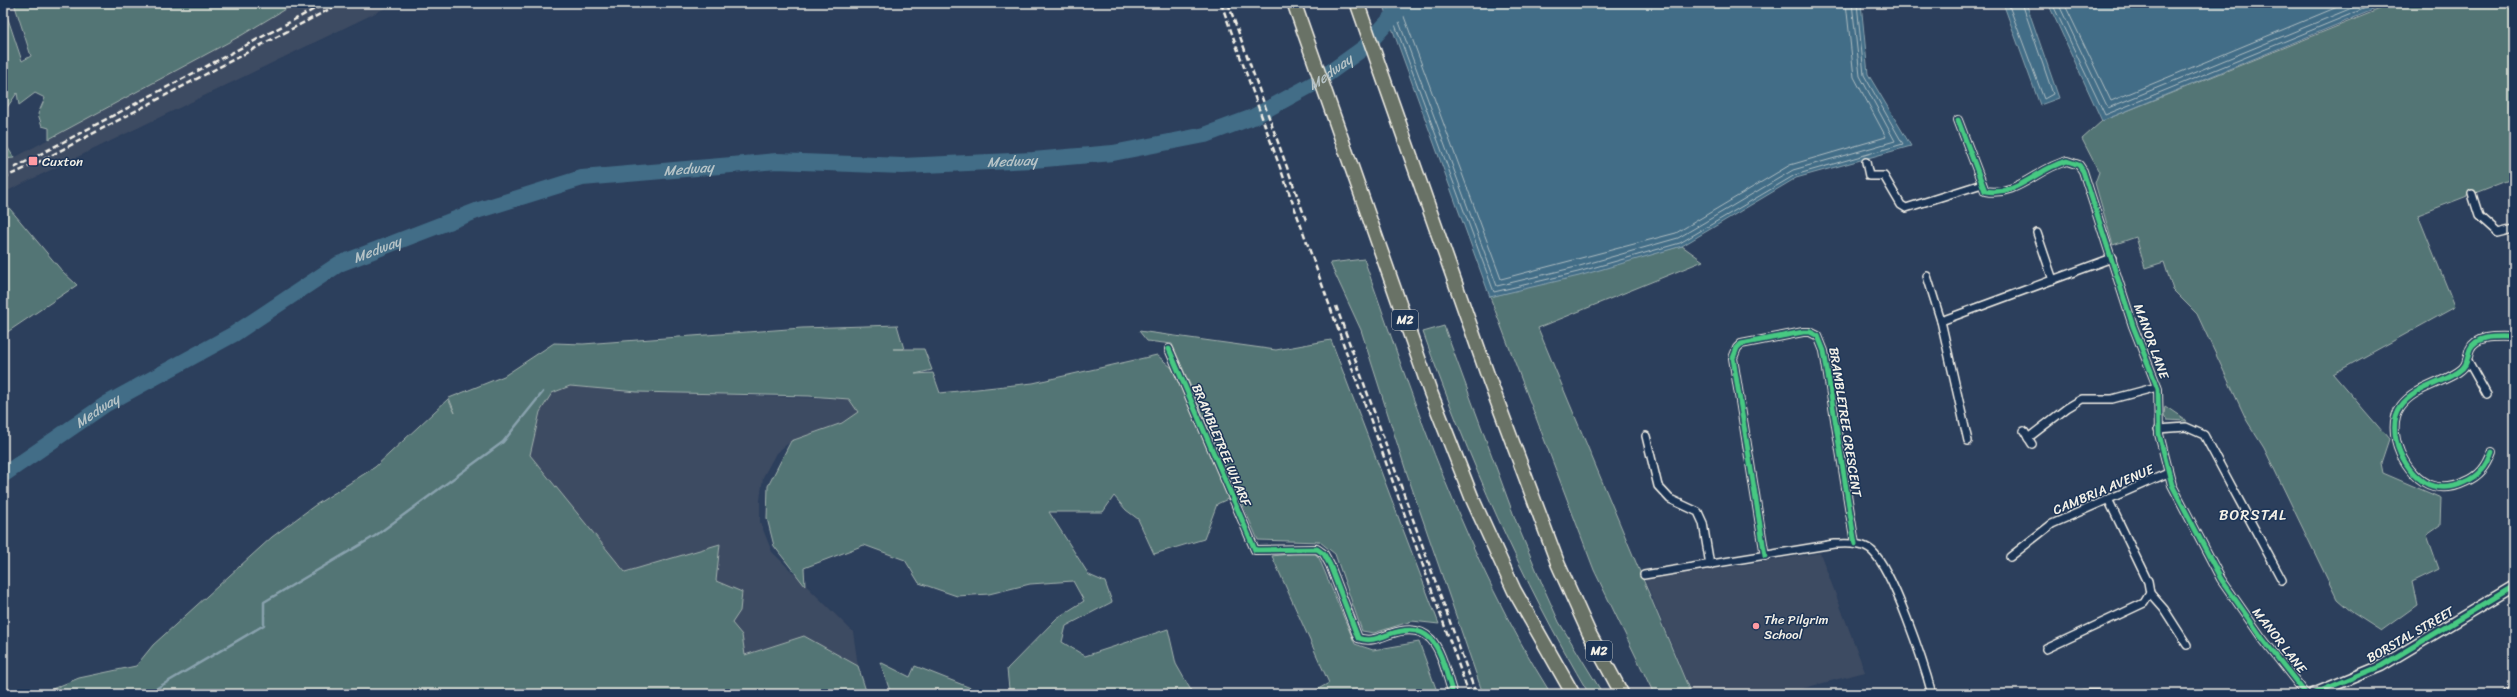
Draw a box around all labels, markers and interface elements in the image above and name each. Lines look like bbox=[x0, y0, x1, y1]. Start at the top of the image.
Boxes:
water label: Medway bbox=[1304, 47, 1360, 97]
water label: Medway bbox=[986, 148, 1040, 175]
place label: Cuxton bbox=[42, 150, 83, 173]
water label: Medway bbox=[663, 154, 716, 184]
marker: Cuxton bbox=[27, 155, 39, 167]
water label: Medway bbox=[349, 228, 407, 270]
street label: MANOR LANE bbox=[2127, 300, 2176, 383]
road number: M2 bbox=[1392, 310, 1418, 330]
street label: BRAMBLETREE CRESCENT bbox=[1822, 345, 1869, 500]
street label: BRAMBLETREE WHARF bbox=[1185, 380, 1258, 511]
water label: Medway bbox=[69, 386, 126, 435]
street label: CAMBRIA AVENUE bbox=[2049, 457, 2158, 521]
district label: BORSTAL bbox=[2219, 502, 2287, 528]
street label: BORSTAL STREET bbox=[2362, 599, 2460, 669]
street label: MANOR LANE bbox=[2246, 602, 2313, 679]
place label: The Pilgrim School bbox=[1764, 608, 1829, 646]
marker: The Pilgrim School bbox=[1751, 621, 1761, 631]
road number: M2 bbox=[1586, 641, 1612, 661]

